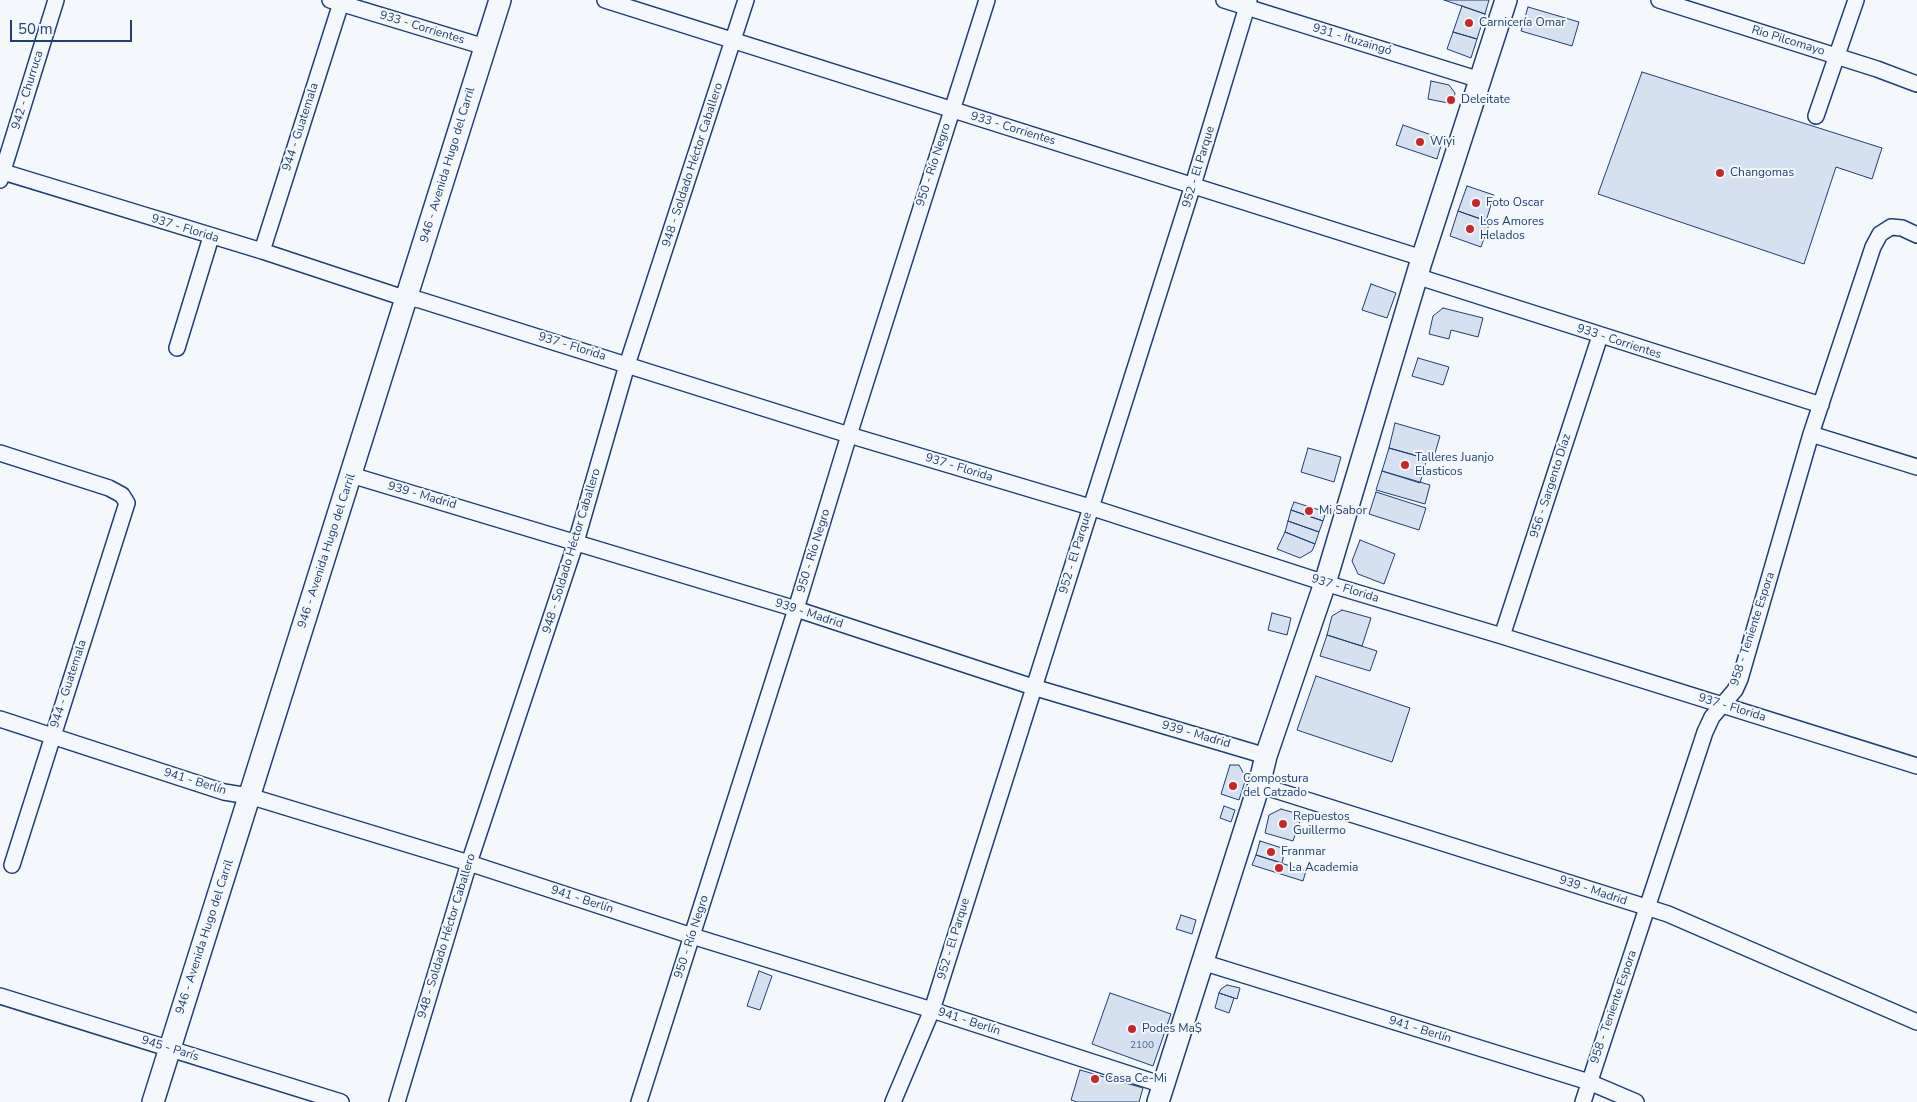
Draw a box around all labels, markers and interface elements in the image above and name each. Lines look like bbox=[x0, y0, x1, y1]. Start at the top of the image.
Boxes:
street label: 933 - Corrientes bbox=[378, 8, 466, 48]
scale bar bbox=[12, 10, 135, 42]
place label: Carnicería Omar bbox=[1479, 16, 1566, 30]
marker: Carnicería Omar bbox=[1463, 17, 1475, 29]
text: 50 m bbox=[18, 19, 53, 39]
street label: 931 - Ituzaingó bbox=[1311, 21, 1393, 59]
street label: Rio Pilcomayo bbox=[1750, 23, 1826, 59]
street label: 942 - Churruca bbox=[9, 49, 47, 131]
street label: 944 - Guatemala bbox=[280, 81, 322, 173]
street label: 948 - Soldado Héctor Caballero bbox=[660, 81, 726, 249]
street label: 946 - Avenida Hugo del Carril bbox=[417, 86, 479, 244]
place label: Deleitate bbox=[1461, 93, 1510, 107]
marker: Deleitate bbox=[1445, 94, 1457, 106]
street label: 933 - Corrientes bbox=[969, 109, 1057, 149]
street label: 950 - Río Negro bbox=[914, 122, 954, 208]
street label: 952 - El Parque bbox=[1180, 124, 1218, 210]
place label: Wiyi bbox=[1430, 135, 1455, 149]
marker: Wiyi bbox=[1414, 136, 1426, 148]
place label: Changomas bbox=[1730, 166, 1794, 180]
marker: Changomas bbox=[1714, 167, 1726, 179]
place label: Foto Oscar bbox=[1486, 196, 1544, 210]
marker: Foto Oscar bbox=[1470, 197, 1482, 209]
street label: 937 - Florida bbox=[149, 212, 221, 246]
place label: Los Amores Helados bbox=[1480, 215, 1544, 243]
marker: Los Amores Helados bbox=[1464, 223, 1476, 235]
street label: 933 - Corrientes bbox=[1575, 322, 1663, 362]
street label: 937 - Florida bbox=[536, 330, 608, 364]
street label: 956 - Sargento Díaz bbox=[1527, 432, 1575, 540]
street label: 937 - Florida bbox=[923, 451, 995, 485]
place label: Talleres Juanjo Elasticos bbox=[1415, 451, 1494, 479]
marker: Talleres Juanjo Elasticos bbox=[1399, 459, 1411, 471]
street label: 948 - Soldado Héctor Caballero bbox=[540, 467, 604, 635]
street label: 946 - Avenida Hugo del Carril bbox=[295, 472, 359, 630]
street label: 939 - Madrid bbox=[386, 479, 458, 513]
place label: Mi Sabor bbox=[1319, 504, 1367, 518]
marker: Mi Sabor bbox=[1303, 505, 1315, 517]
street label: 950 - Río Negro bbox=[794, 507, 834, 595]
street label: 952 - El Parque bbox=[1057, 510, 1095, 596]
street label: 958 - Teniente Espora bbox=[1728, 570, 1778, 688]
street label: 937 - Florida bbox=[1309, 572, 1381, 606]
street label: 939 - Madrid bbox=[773, 596, 845, 632]
street label: 944 - Guatemala bbox=[48, 638, 90, 730]
street label: 937 - Florida bbox=[1696, 691, 1768, 725]
street label: 939 - Madrid bbox=[1160, 718, 1232, 752]
street label: 941 - Berlín bbox=[162, 766, 228, 798]
place label: Compostura del Catzado bbox=[1243, 772, 1309, 800]
marker: Compostura del Catzado bbox=[1227, 780, 1239, 792]
place label: Repuestos Guillermo bbox=[1293, 810, 1350, 838]
marker: Repuestos Guillermo bbox=[1277, 818, 1289, 830]
place label: Franmar bbox=[1281, 845, 1326, 859]
marker: Franmar bbox=[1265, 846, 1277, 858]
street label: 948 - Soldado Héctor Caballero bbox=[415, 852, 479, 1020]
street label: 946 - Avenida Hugo del Carril bbox=[173, 858, 237, 1016]
place label: La Academia bbox=[1289, 861, 1358, 875]
marker: La Academia bbox=[1273, 862, 1285, 874]
street label: 939 - Madrid bbox=[1557, 873, 1629, 909]
street label: 941 - Berlín bbox=[549, 883, 615, 917]
street label: 950 - Río Negro bbox=[672, 894, 712, 980]
street label: 952 - El Parque bbox=[935, 896, 973, 982]
street label: 958 - Teniente Espora bbox=[1588, 948, 1640, 1066]
street label: 941 - Berlín bbox=[936, 1005, 1002, 1039]
street label: 941 - Berlín bbox=[1387, 1014, 1453, 1046]
place label: Podes Ma$ bbox=[1142, 1022, 1202, 1036]
marker: Podes Ma$ bbox=[1126, 1023, 1138, 1035]
street label: 945 - París bbox=[140, 1033, 200, 1065]
house number: 2100 bbox=[1130, 1040, 1154, 1052]
place label: Casa Ce-Mi bbox=[1105, 1072, 1167, 1086]
marker: Casa Ce-Mi bbox=[1089, 1073, 1101, 1085]

